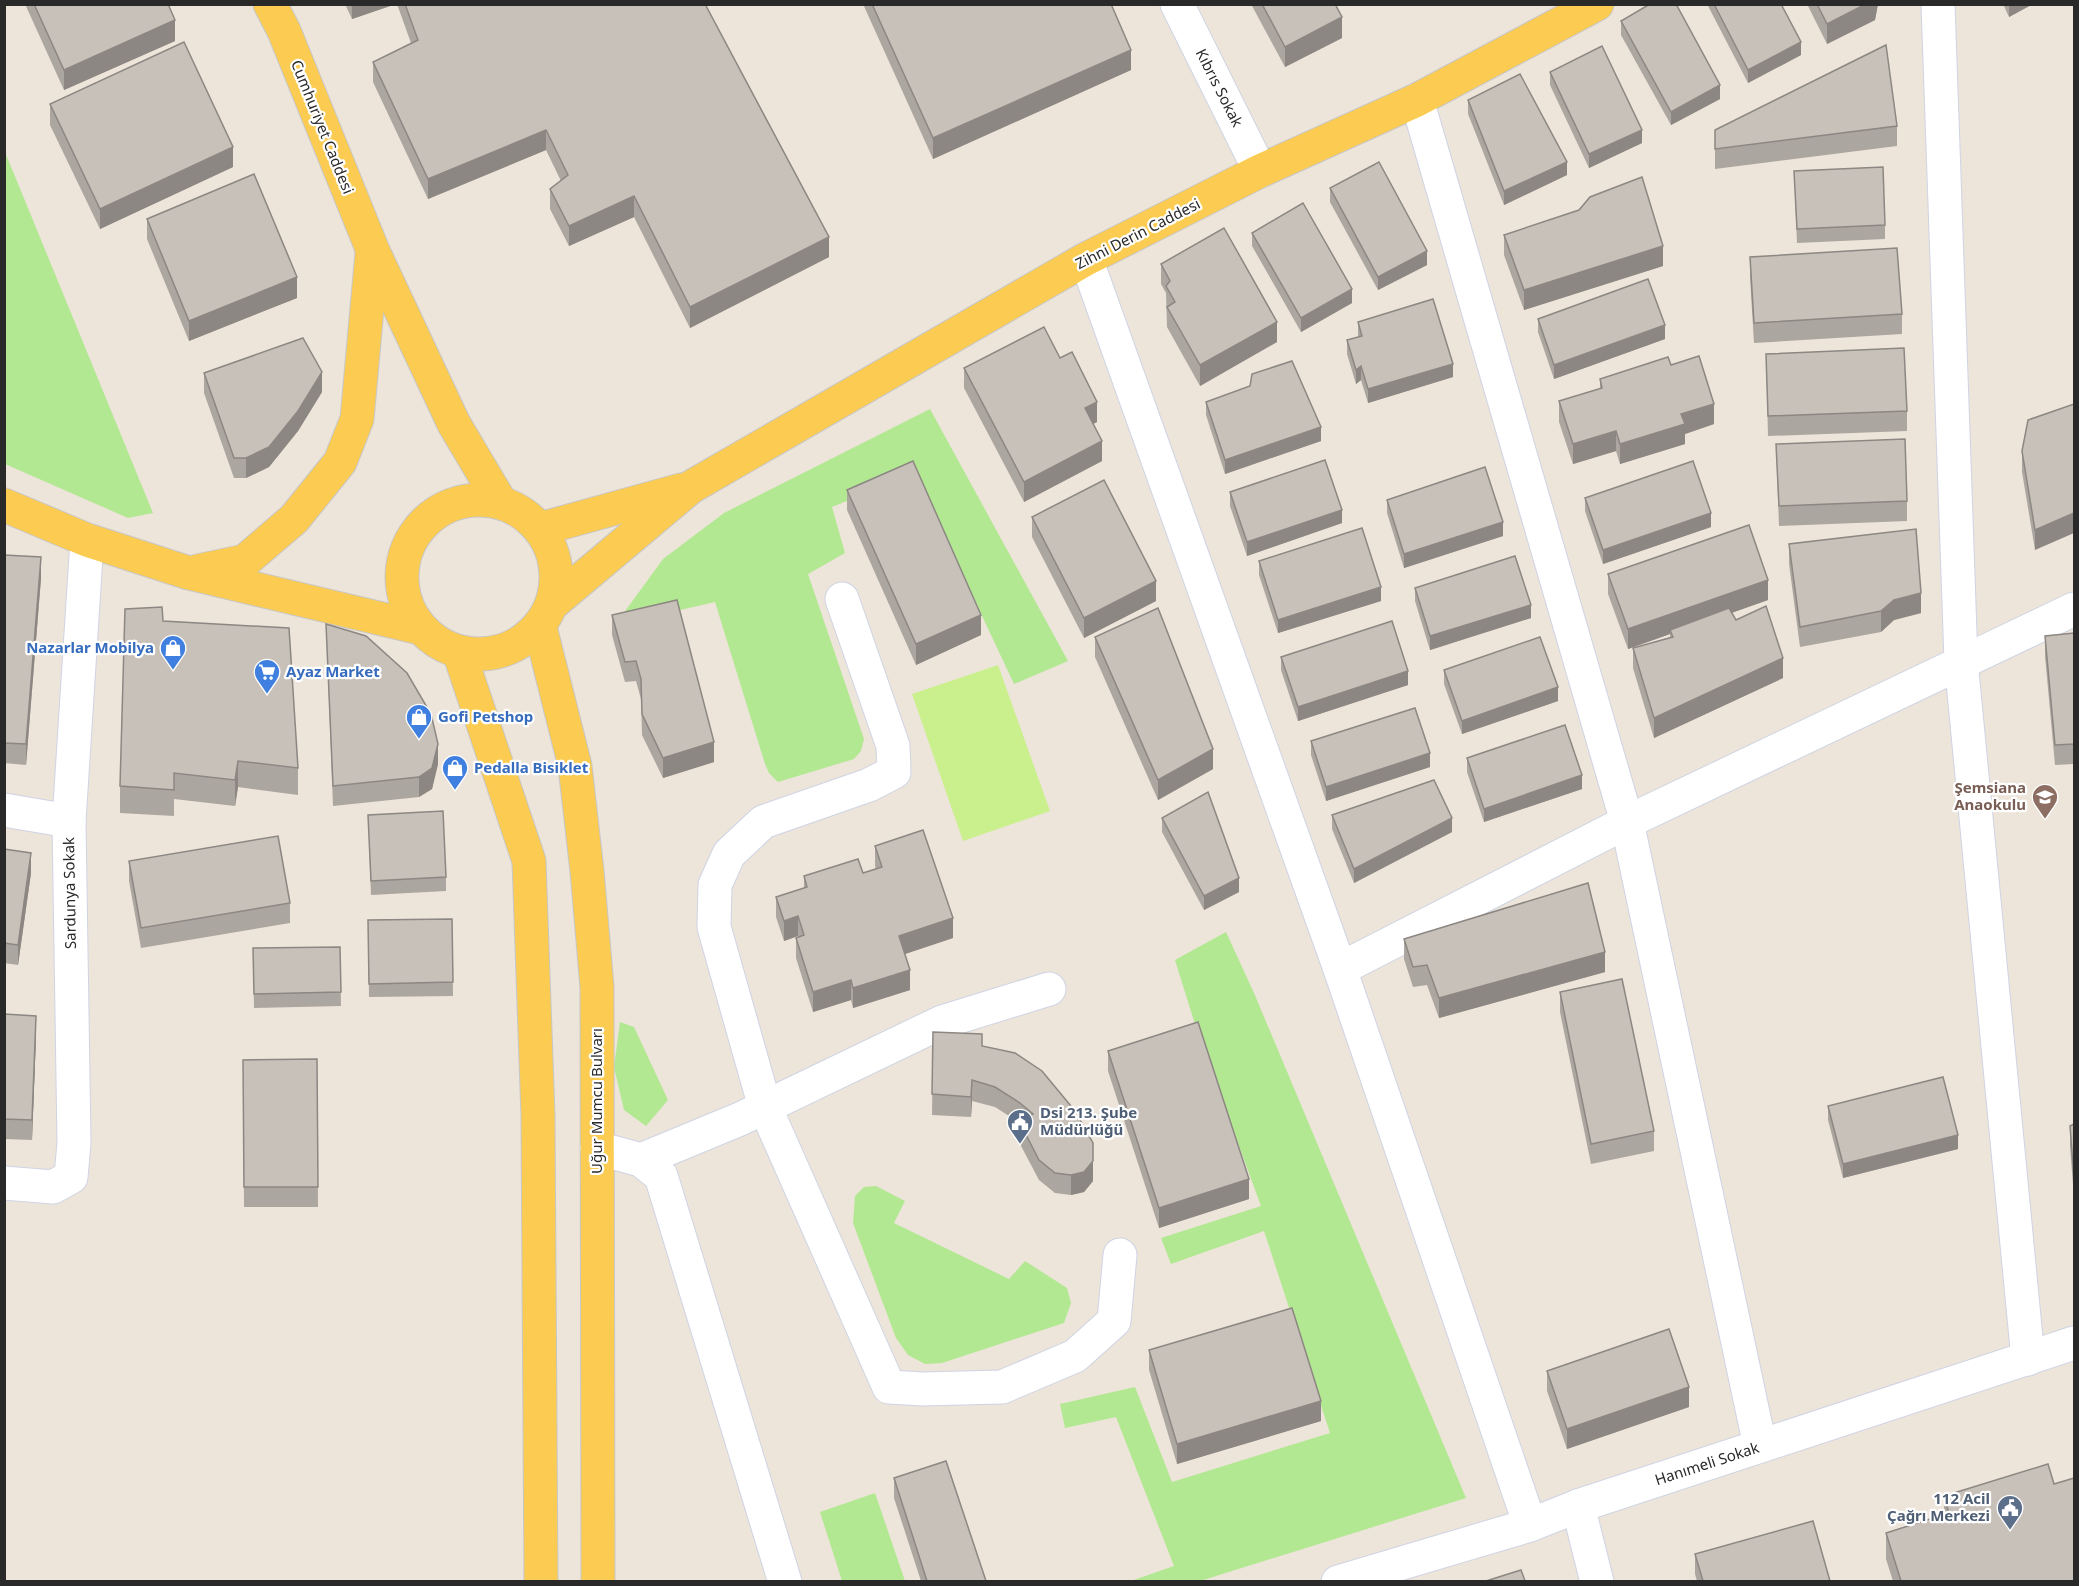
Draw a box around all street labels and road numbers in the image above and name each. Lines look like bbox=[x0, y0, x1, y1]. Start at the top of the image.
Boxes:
street label: Kıbrıs Sokak bbox=[1192, 45, 1248, 130]
street label: Cumhuriyet Caddesi bbox=[287, 57, 359, 197]
street label: Zihni Derin Caddesi bbox=[1072, 193, 1203, 273]
street label: Sardunya Sokak bbox=[58, 837, 80, 949]
street label: Uğur Mumcu Bulvarı bbox=[586, 1028, 606, 1174]
street label: Hanımeli Sokak bbox=[1652, 1437, 1761, 1489]

